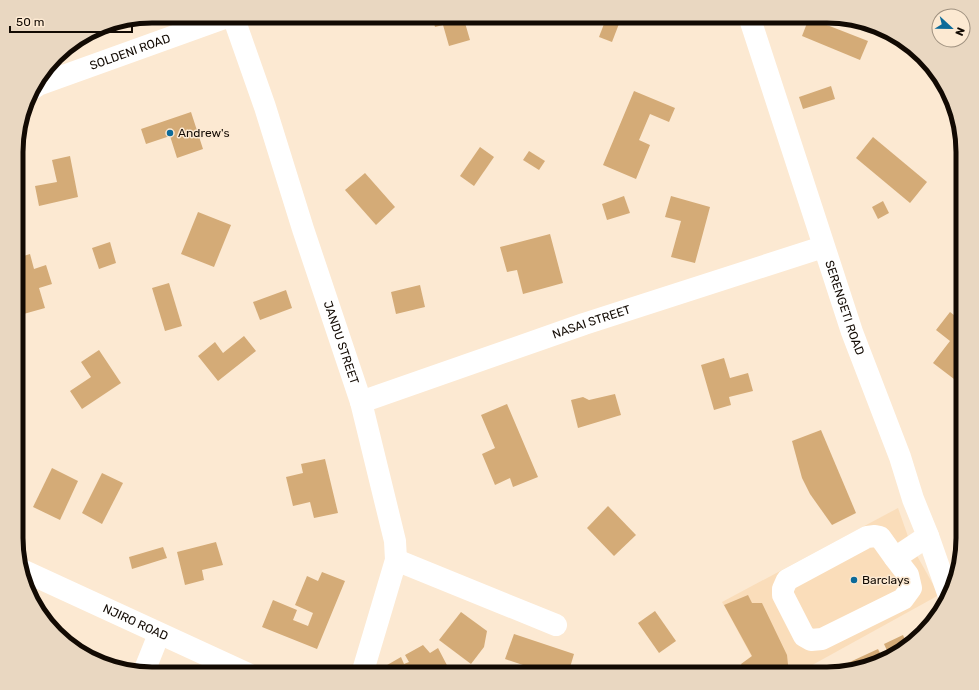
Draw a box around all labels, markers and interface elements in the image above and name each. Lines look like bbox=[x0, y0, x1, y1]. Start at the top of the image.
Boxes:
scale bar bbox=[10, 8, 132, 34]
north arrow bbox=[931, 8, 971, 48]
text: 50 m bbox=[16, 15, 44, 29]
text: N bbox=[952, 25, 967, 38]
street label: SOLDENI ROAD bbox=[88, 31, 172, 73]
place label: Andrew's bbox=[178, 126, 230, 140]
marker: Andrew's bbox=[165, 128, 175, 138]
street label: SERENGETI ROAD bbox=[822, 259, 867, 357]
street label: JANDU STREET bbox=[321, 299, 362, 386]
street label: NASAI STREET bbox=[550, 302, 632, 342]
place label: Barclays bbox=[862, 573, 910, 587]
marker: Barclays bbox=[849, 575, 859, 585]
street label: NJIRO ROAD bbox=[101, 601, 170, 643]

